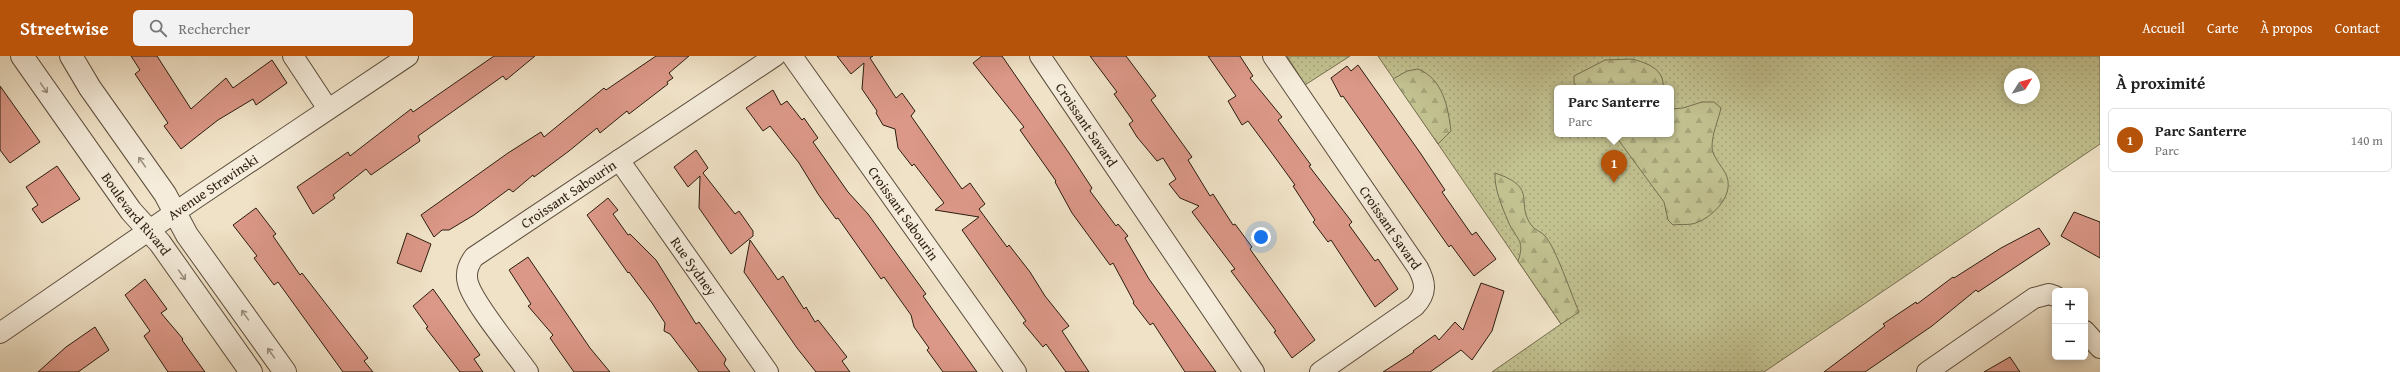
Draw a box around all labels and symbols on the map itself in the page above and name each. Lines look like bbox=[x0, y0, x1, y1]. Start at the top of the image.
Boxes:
north arrow bbox=[2004, 68, 2040, 104]
street label: Croissant Savard bbox=[1051, 79, 1122, 171]
one-way arrow bbox=[40, 82, 48, 93]
street label: Avenue Stravinski bbox=[163, 149, 262, 225]
pin: 1 bbox=[1601, 150, 1627, 183]
street label: Croissant Sabourin bbox=[517, 155, 620, 233]
one-way arrow bbox=[138, 157, 146, 168]
street label: Croissant Sabourin bbox=[863, 162, 944, 265]
street label: Boulevard Rivard bbox=[97, 168, 176, 260]
street label: Croissant Savard bbox=[1355, 182, 1427, 274]
your location bbox=[1251, 227, 1271, 247]
street label: Rue Sydney bbox=[666, 233, 722, 300]
one-way arrow bbox=[178, 269, 187, 280]
one-way arrow bbox=[241, 310, 249, 321]
one-way arrow bbox=[267, 347, 275, 358]

